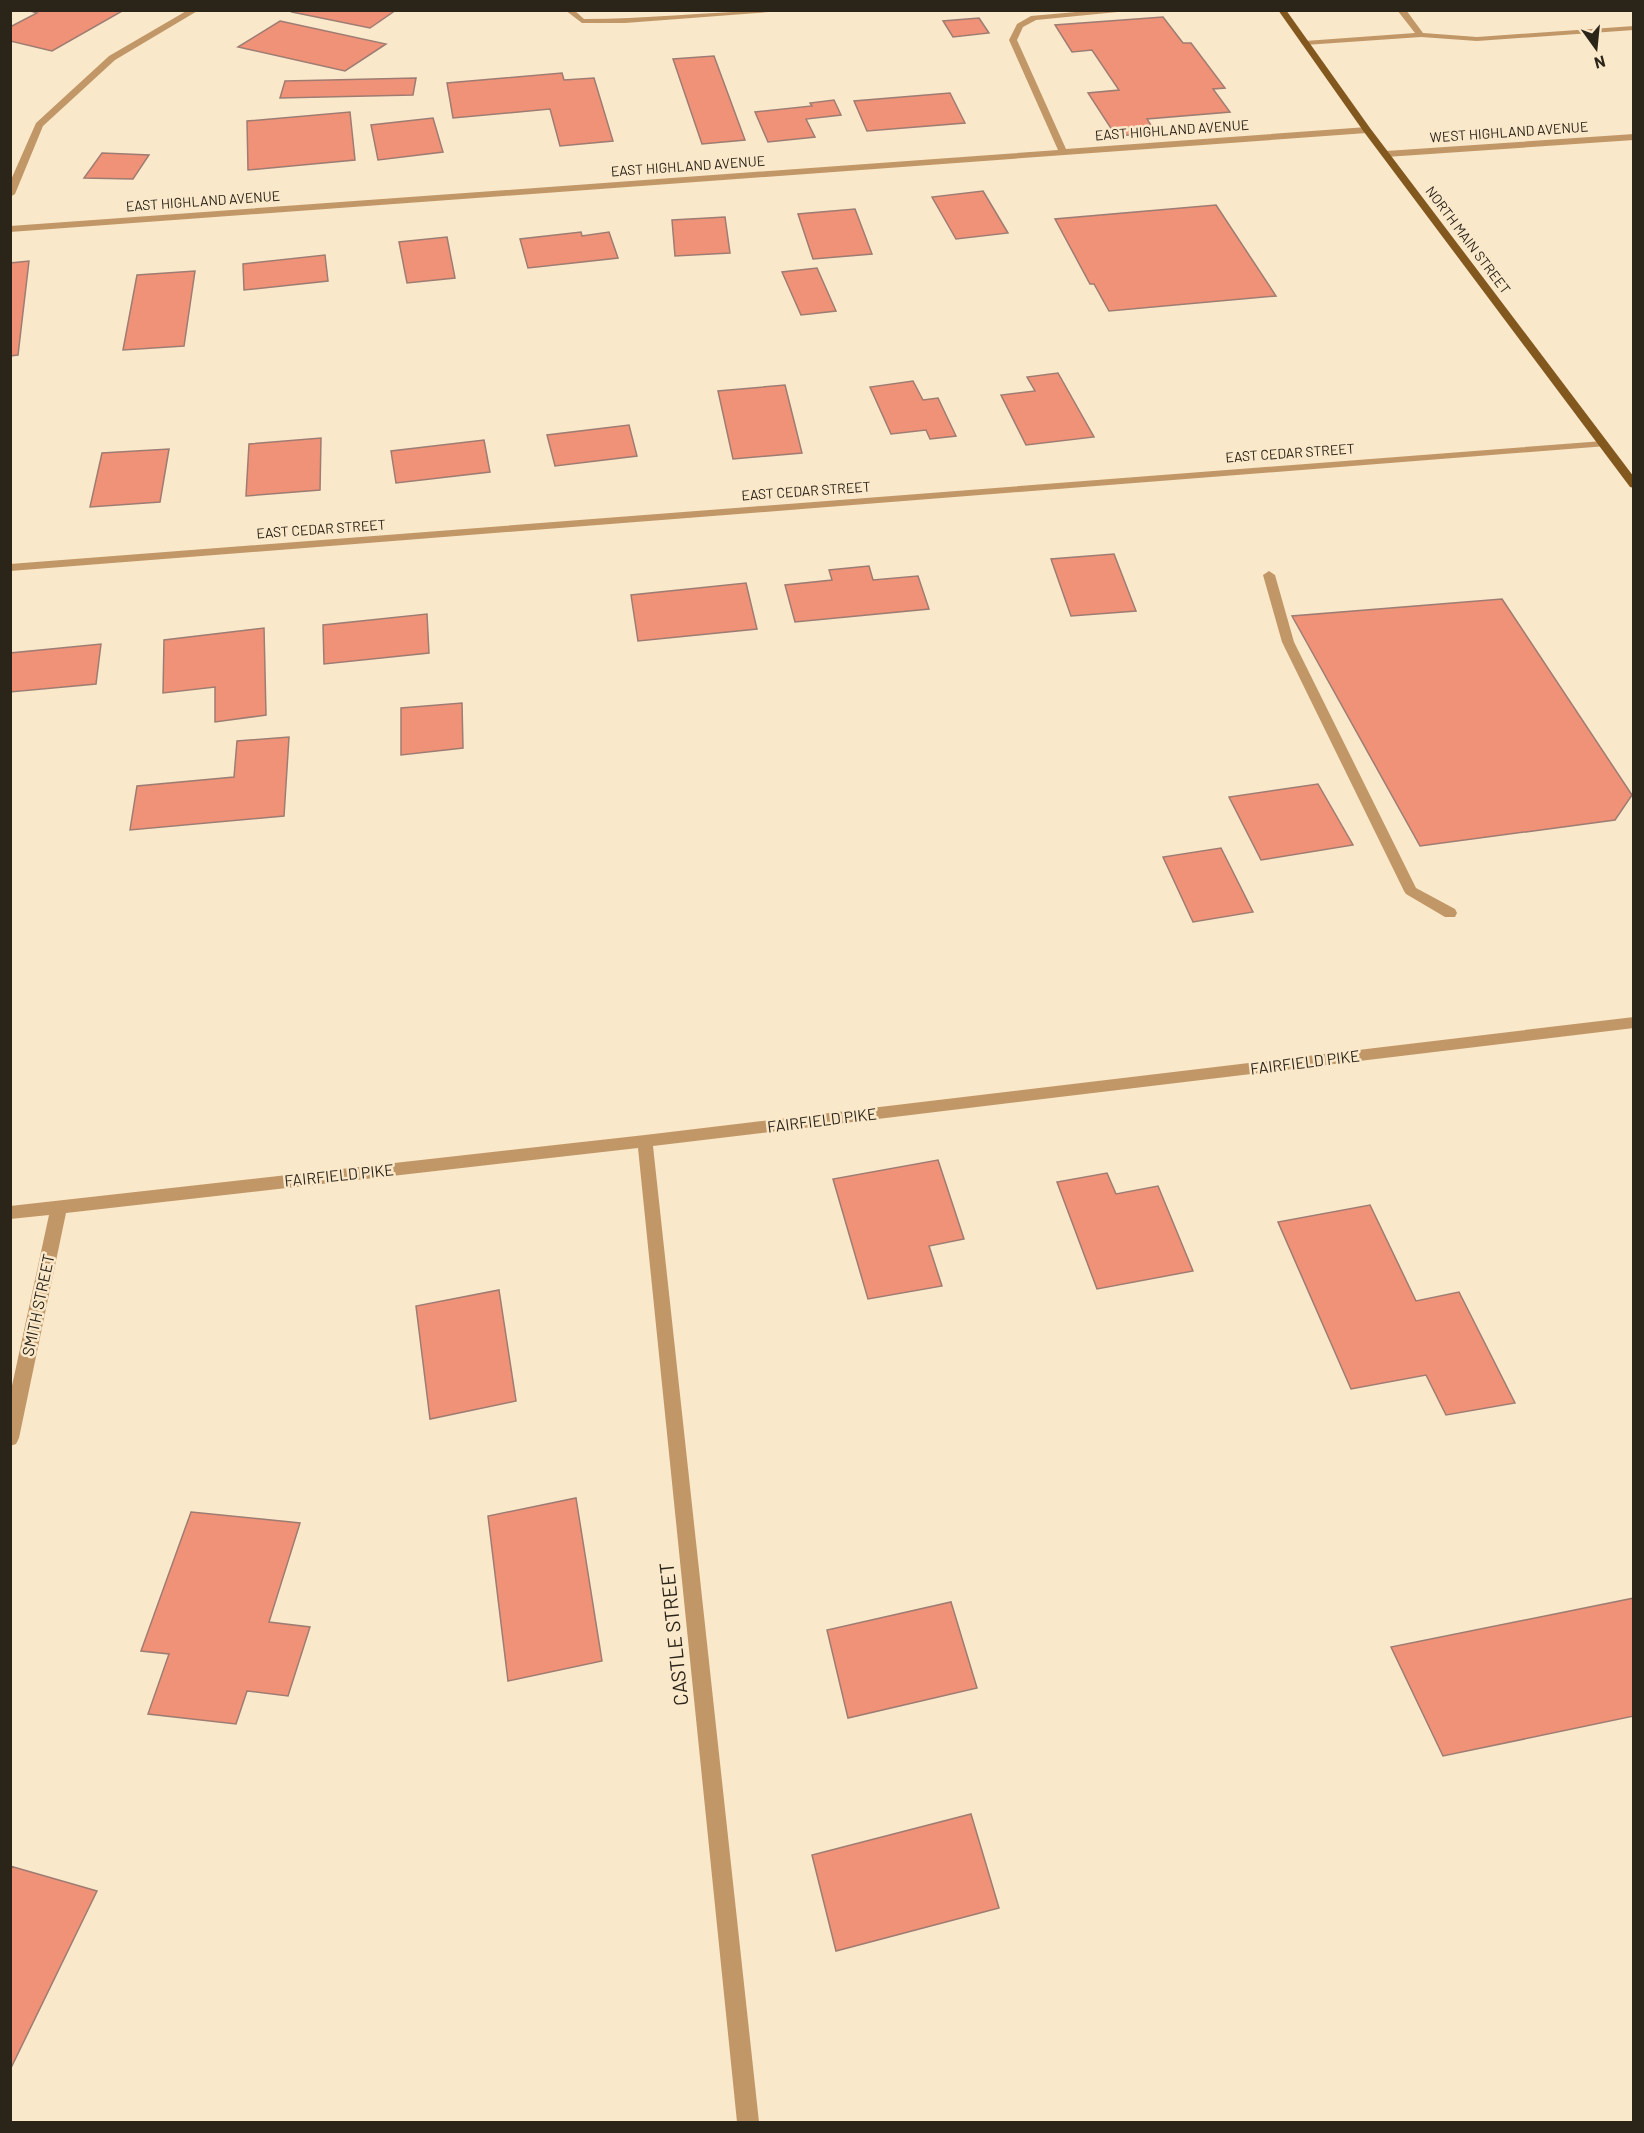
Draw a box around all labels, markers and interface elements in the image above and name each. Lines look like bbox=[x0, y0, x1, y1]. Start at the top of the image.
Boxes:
north arrow bbox=[1566, 18, 1626, 78]
text: N bbox=[1592, 52, 1608, 74]
street label: EAST HIGHLAND AVENUE bbox=[1094, 116, 1250, 143]
street label: WEST HIGHLAND AVENUE bbox=[1429, 117, 1589, 146]
street label: EAST HIGHLAND AVENUE bbox=[610, 152, 766, 179]
street label: NORTH MAIN STREET bbox=[1422, 183, 1514, 297]
street label: EAST HIGHLAND AVENUE bbox=[125, 187, 281, 214]
street label: EAST CEDAR STREET bbox=[1225, 439, 1355, 466]
street label: EAST CEDAR STREET bbox=[741, 477, 871, 504]
street label: EAST CEDAR STREET bbox=[256, 515, 386, 542]
street label: FAIRFIELD PIKE bbox=[1249, 1045, 1361, 1078]
street label: FAIRFIELD PIKE bbox=[766, 1103, 878, 1136]
street label: FAIRFIELD PIKE bbox=[283, 1159, 395, 1190]
street label: SMITH STREET bbox=[17, 1252, 58, 1358]
street label: CASTLE STREET bbox=[654, 1561, 692, 1707]

